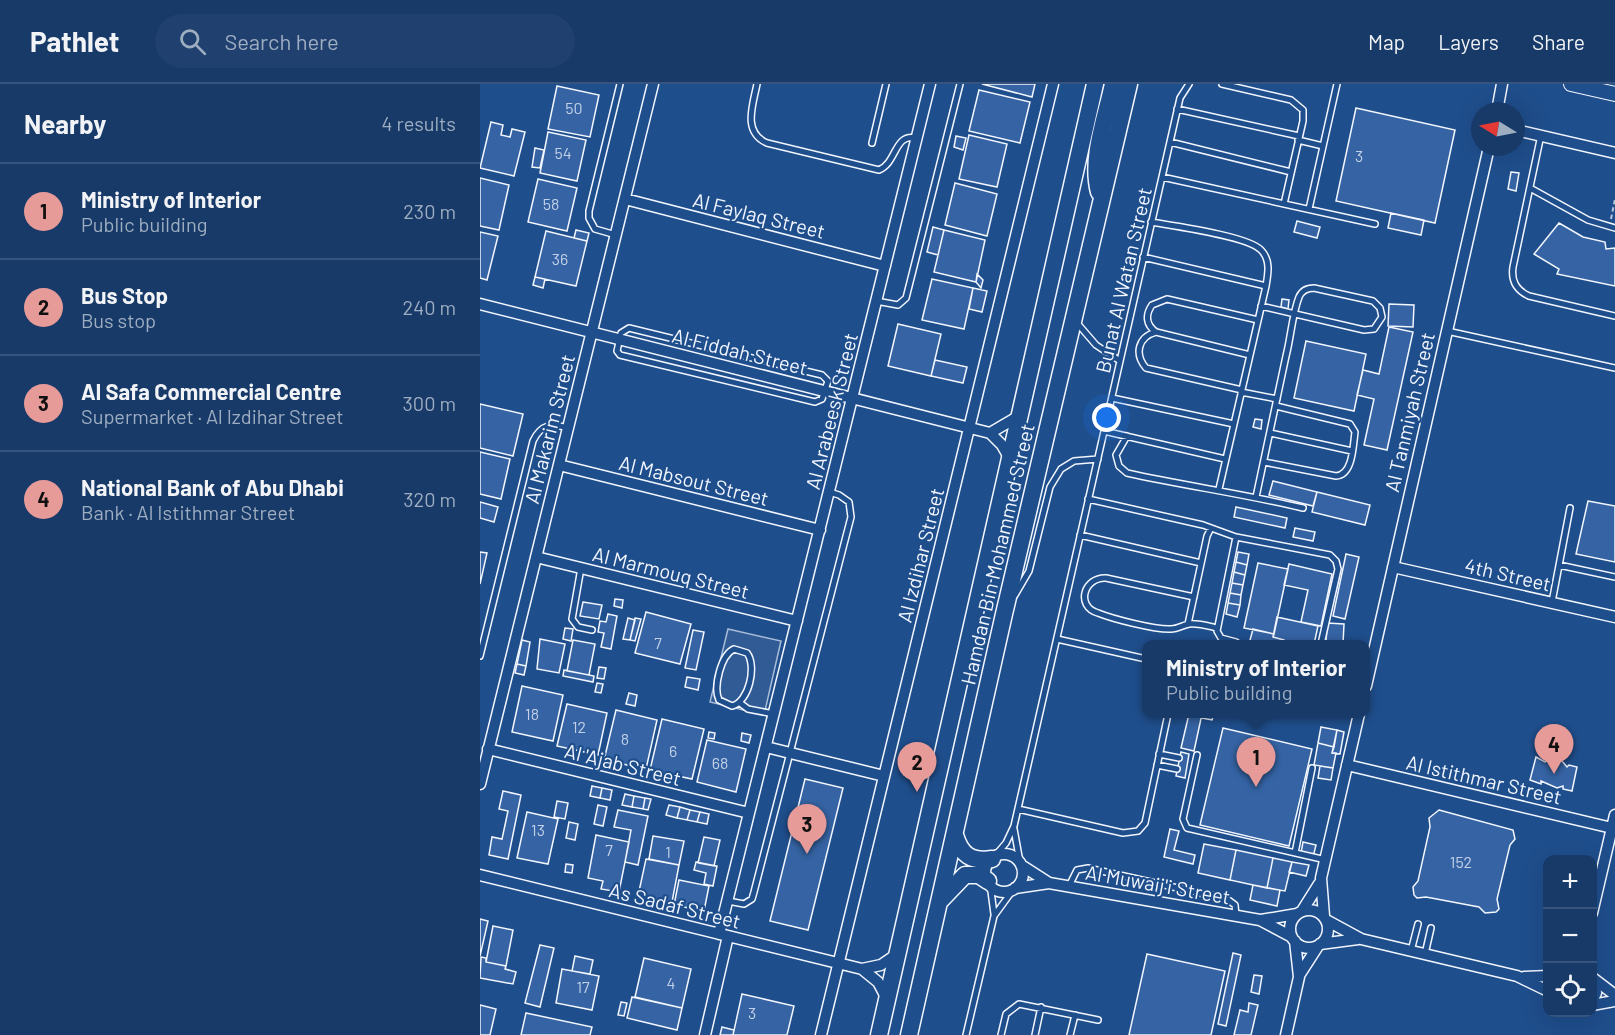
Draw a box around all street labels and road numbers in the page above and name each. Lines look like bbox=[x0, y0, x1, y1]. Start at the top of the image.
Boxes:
street label: Bunat Al Watan Street bbox=[1090, 185, 1156, 375]
street label: Al Faylaq Street bbox=[690, 187, 828, 243]
street label: Al Fiddah Street bbox=[670, 323, 810, 379]
street label: Al Arabeesk Street bbox=[800, 330, 862, 492]
street label: Al Tanmiyah Street bbox=[1379, 330, 1439, 494]
street label: Al Makarim Street bbox=[519, 352, 579, 506]
street label: Hamdan Bin Mohammed Street bbox=[955, 421, 1039, 687]
street label: Al Mabsout Street bbox=[617, 450, 771, 510]
street label: Al Izdihar Street bbox=[892, 485, 948, 625]
street label: Al Marmouq Street bbox=[590, 541, 752, 603]
street label: 4th Street bbox=[1463, 552, 1553, 596]
street label: Al 'Ajab Street bbox=[562, 738, 684, 790]
street label: Al Istithmar Street bbox=[1404, 749, 1564, 809]
street label: Al Muwaij'i Street bbox=[1084, 859, 1232, 909]
street label: As Sadaf Street bbox=[607, 877, 743, 933]

